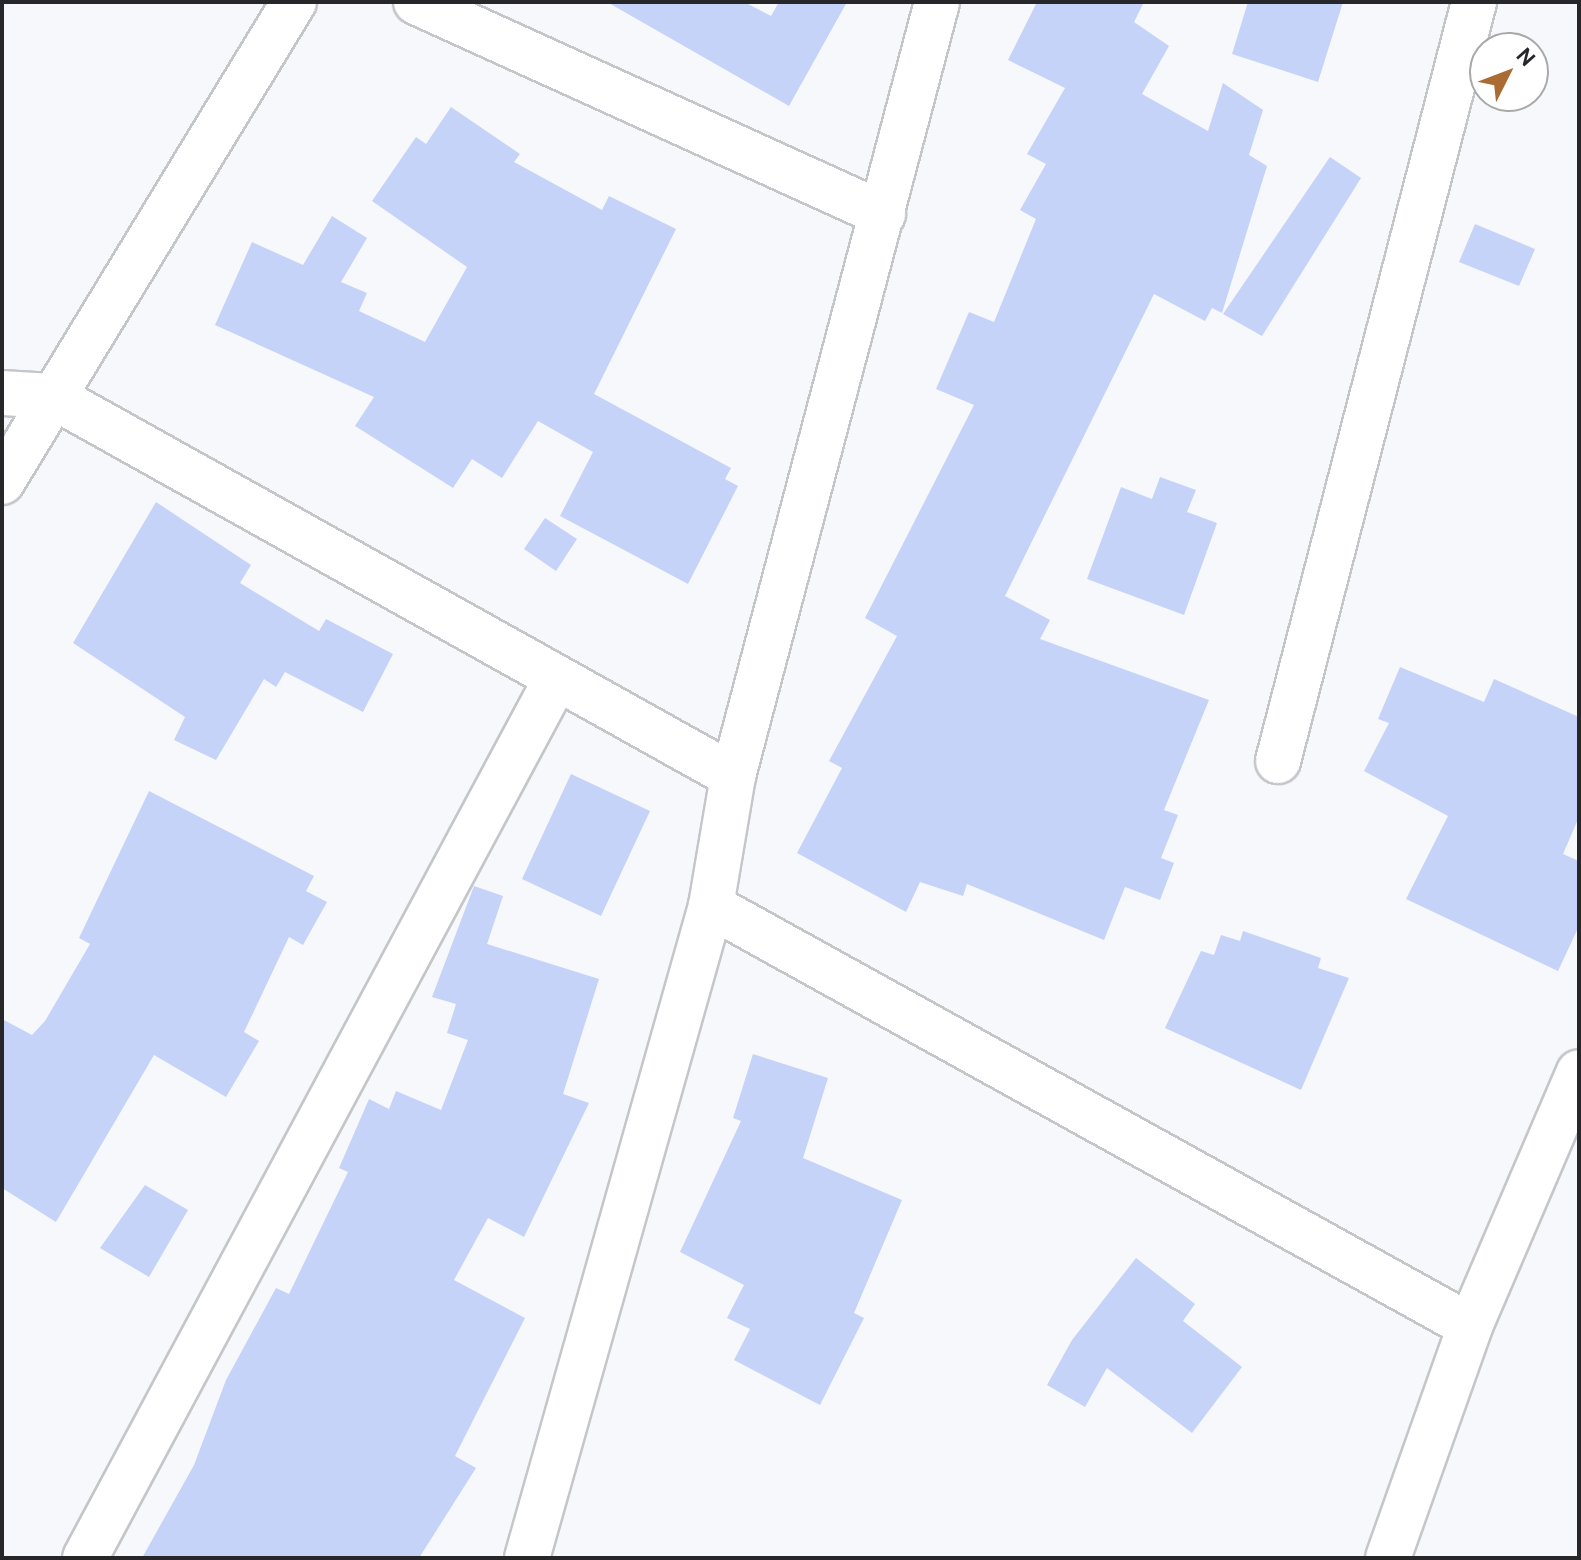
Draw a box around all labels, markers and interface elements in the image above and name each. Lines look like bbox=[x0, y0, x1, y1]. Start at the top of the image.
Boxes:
north arrow bbox=[1469, 32, 1549, 112]
text: N bbox=[1510, 42, 1541, 72]

